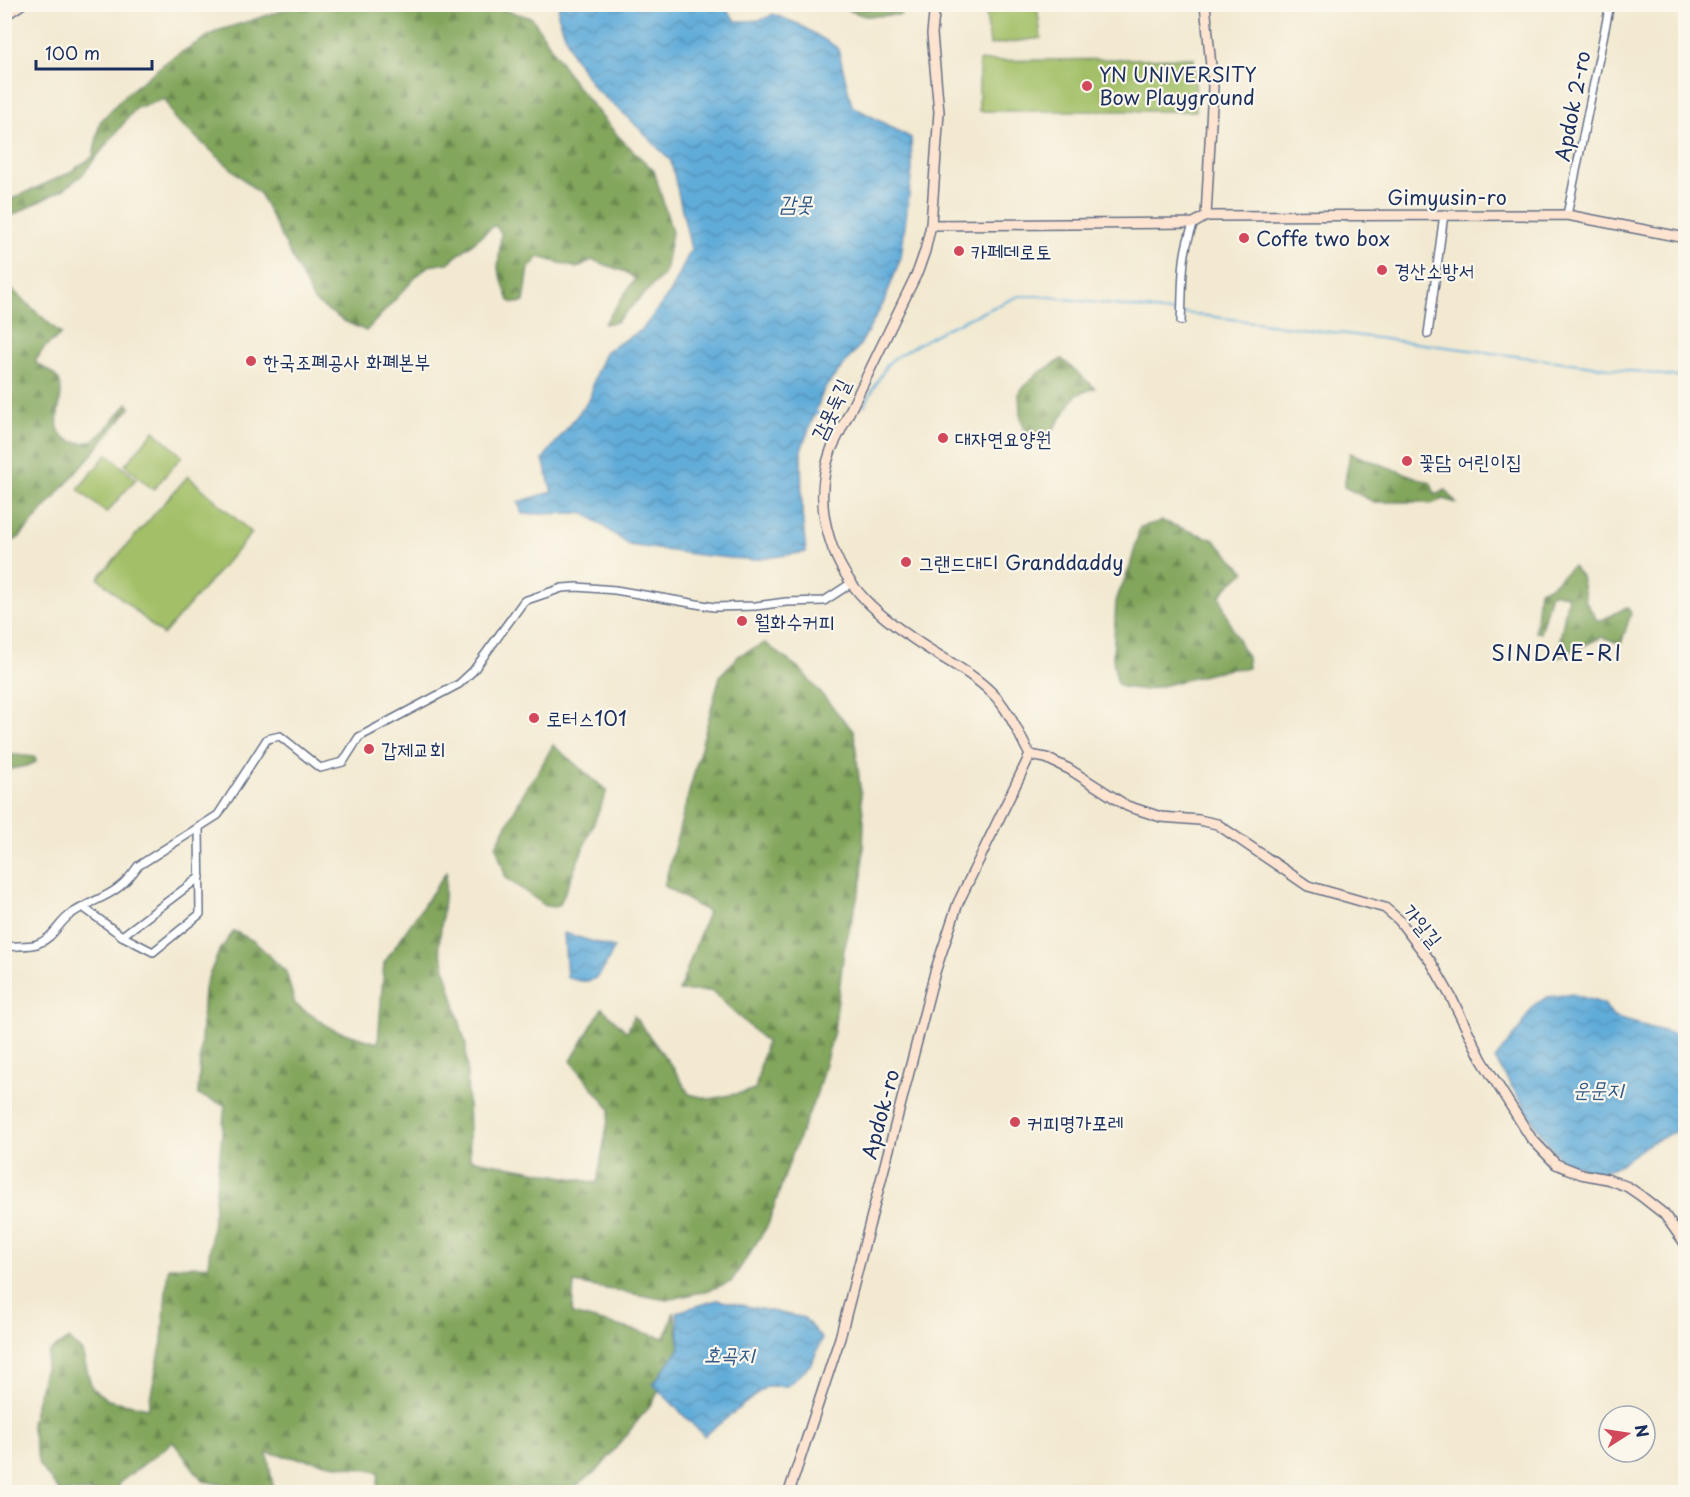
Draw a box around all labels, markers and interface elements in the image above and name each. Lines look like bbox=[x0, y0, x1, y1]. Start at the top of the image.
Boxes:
scale bar bbox=[36, 33, 152, 71]
text: 100 m bbox=[45, 39, 100, 66]
street label: Apdok 2-ro bbox=[1547, 48, 1597, 164]
place label: YN UNIVERSITY Bow Playground bbox=[1099, 59, 1257, 112]
marker: YN UNIVERSITY Bow Playground bbox=[1080, 79, 1094, 93]
street label: Gimyusin-ro bbox=[1387, 182, 1507, 212]
water label: 감못 bbox=[779, 186, 814, 218]
place label: Coffe two box bbox=[1256, 223, 1390, 253]
marker: Coffe two box bbox=[1237, 231, 1251, 245]
place label: 카페데로토 bbox=[971, 236, 1051, 266]
marker: 카페데로토 bbox=[952, 244, 966, 258]
place label: 경산소방서 bbox=[1394, 255, 1474, 285]
marker: 경산소방서 bbox=[1375, 263, 1389, 277]
place label: 한국조폐공사 화폐본부 bbox=[263, 346, 430, 376]
marker: 한국조폐공사 화폐본부 bbox=[244, 354, 258, 368]
street label: 감못둑길 bbox=[803, 373, 857, 445]
place label: 대자연요양원 bbox=[955, 423, 1052, 453]
marker: 대자연요양원 bbox=[936, 431, 950, 445]
place label: 꽃담 어린이집 bbox=[1419, 446, 1522, 476]
marker: 꽃담 어린이집 bbox=[1400, 454, 1414, 468]
place label: 그랜드대디 Granddaddy bbox=[918, 547, 1124, 577]
marker: 그랜드대디 Granddaddy bbox=[899, 555, 913, 569]
place label: 월화수커피 bbox=[754, 606, 834, 636]
marker: 월화수커피 bbox=[735, 614, 749, 628]
district label: SINDAE-RI bbox=[1491, 635, 1623, 668]
place label: 로터스101 bbox=[546, 703, 627, 733]
marker: 로터스101 bbox=[527, 711, 541, 725]
place label: 갑제교회 bbox=[381, 734, 445, 764]
marker: 갑제교회 bbox=[362, 742, 376, 756]
street label: 가일길 bbox=[1396, 897, 1450, 953]
street label: Apdok-ro bbox=[854, 1066, 906, 1162]
water label: 운문지 bbox=[1573, 1072, 1625, 1104]
place label: 커피명가포레 bbox=[1027, 1107, 1124, 1137]
marker: 커피명가포레 bbox=[1008, 1115, 1022, 1129]
water label: 호곡지 bbox=[704, 1337, 756, 1369]
north arrow bbox=[1597, 1404, 1657, 1464]
text: N bbox=[1630, 1422, 1656, 1439]

